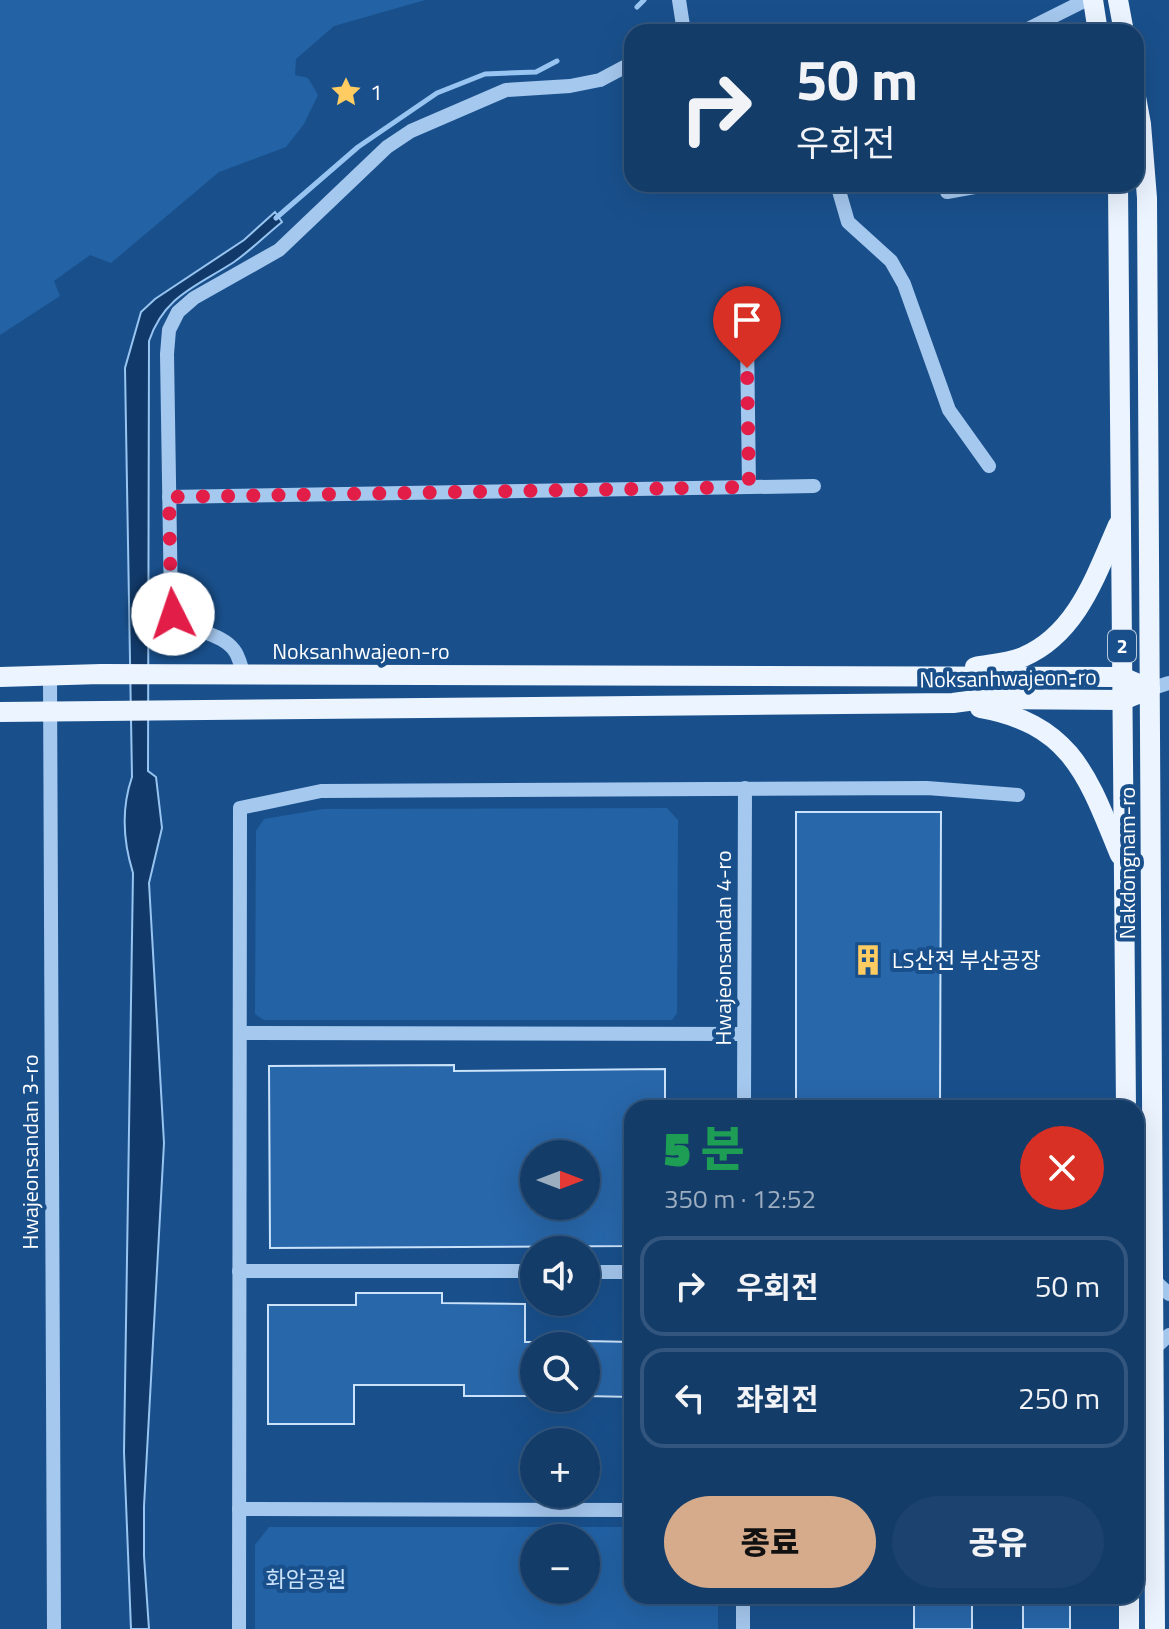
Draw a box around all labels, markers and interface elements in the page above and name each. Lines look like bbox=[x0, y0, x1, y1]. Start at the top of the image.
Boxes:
text: 50 m bbox=[796, 37, 918, 122]
icon: right bbox=[664, 56, 768, 160]
place icon: 1 bbox=[329, 75, 363, 109]
place label: 1 bbox=[370, 75, 382, 109]
text: 우회전 bbox=[796, 115, 895, 170]
pin bbox=[713, 286, 781, 368]
icon: arrive bbox=[725, 298, 769, 342]
position arrow bbox=[131, 572, 215, 656]
road number: 2 bbox=[1108, 630, 1136, 662]
street label: Noksanhwajeon-ro bbox=[272, 634, 450, 668]
street label: Noksanhwajeon-ro bbox=[919, 659, 1097, 697]
street label: Nakdongnam-ro bbox=[1110, 787, 1144, 939]
street label: Hwajeonsandan 4-ro bbox=[706, 850, 740, 1046]
building icon: LS산전 부산공장 bbox=[851, 943, 885, 977]
place label: LS산전 부산공장 bbox=[892, 943, 1041, 977]
street label: Hwajeonsandan 3-ro bbox=[13, 1054, 47, 1250]
text: 5 분 bbox=[664, 1112, 745, 1185]
button: close bbox=[1020, 1126, 1104, 1210]
north arrow bbox=[520, 1140, 600, 1220]
map controls bbox=[520, 1140, 600, 1604]
text: 350 m · 12:52 bbox=[664, 1179, 816, 1218]
button: sound bbox=[520, 1236, 600, 1316]
text: 50 m bbox=[1035, 1263, 1100, 1309]
icon: right bbox=[668, 1264, 712, 1308]
text: 우회전 bbox=[736, 1264, 819, 1310]
button: search bbox=[520, 1332, 600, 1412]
text: 250 m bbox=[1018, 1375, 1100, 1421]
icon: left bbox=[668, 1376, 712, 1420]
text: 좌회전 bbox=[736, 1376, 819, 1422]
button: + bbox=[520, 1428, 600, 1508]
button: 종료 bbox=[664, 1496, 876, 1588]
button: 공유 bbox=[892, 1496, 1104, 1588]
button: − bbox=[520, 1524, 600, 1604]
park label: 화암공원 bbox=[266, 1562, 346, 1596]

